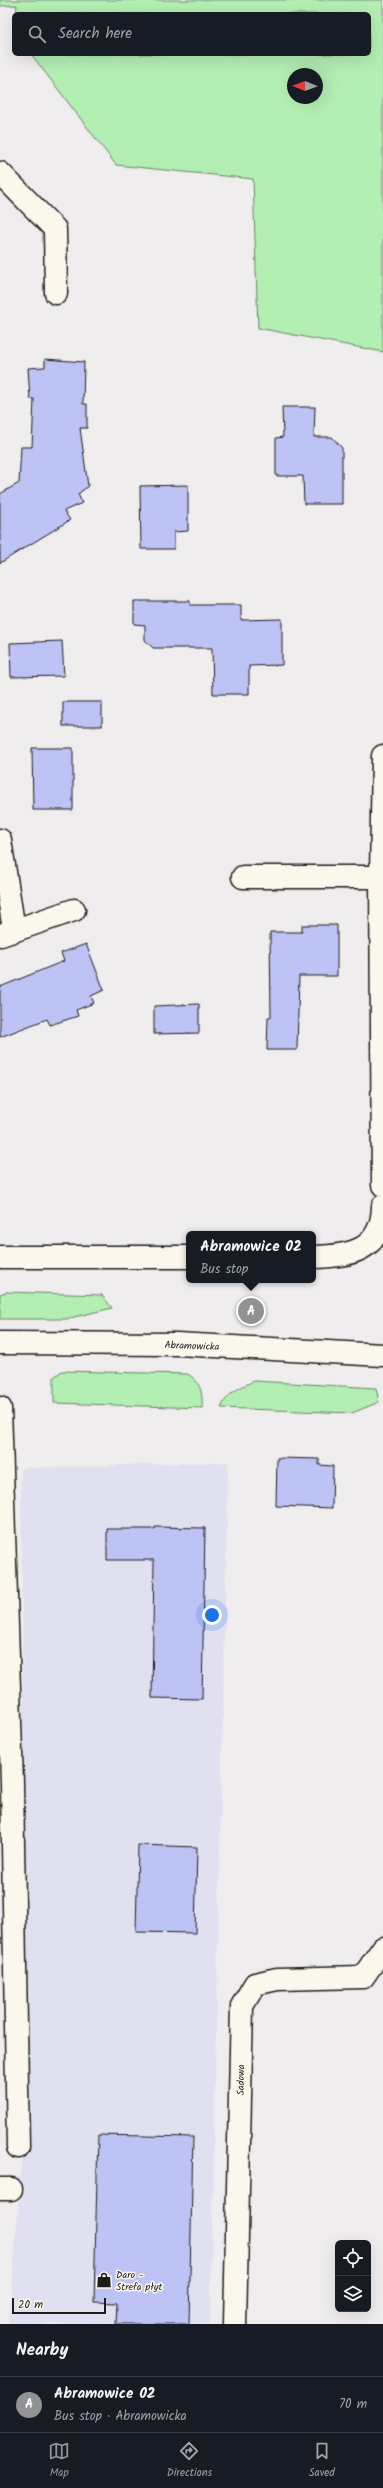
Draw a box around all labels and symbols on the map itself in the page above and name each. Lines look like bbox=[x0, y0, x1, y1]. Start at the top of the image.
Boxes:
north arrow bbox=[287, 68, 323, 104]
pin: A bbox=[238, 1296, 264, 1326]
street label: Abramowicka bbox=[164, 1337, 220, 1355]
your location bbox=[202, 1605, 222, 1625]
street label: Sadowa bbox=[233, 2064, 249, 2096]
place label: Daro - Strefa płyt bbox=[116, 2267, 163, 2295]
shop icon: Daro - Strefa płyt bbox=[95, 2271, 113, 2289]
scale bar bbox=[12, 2296, 106, 2315]

